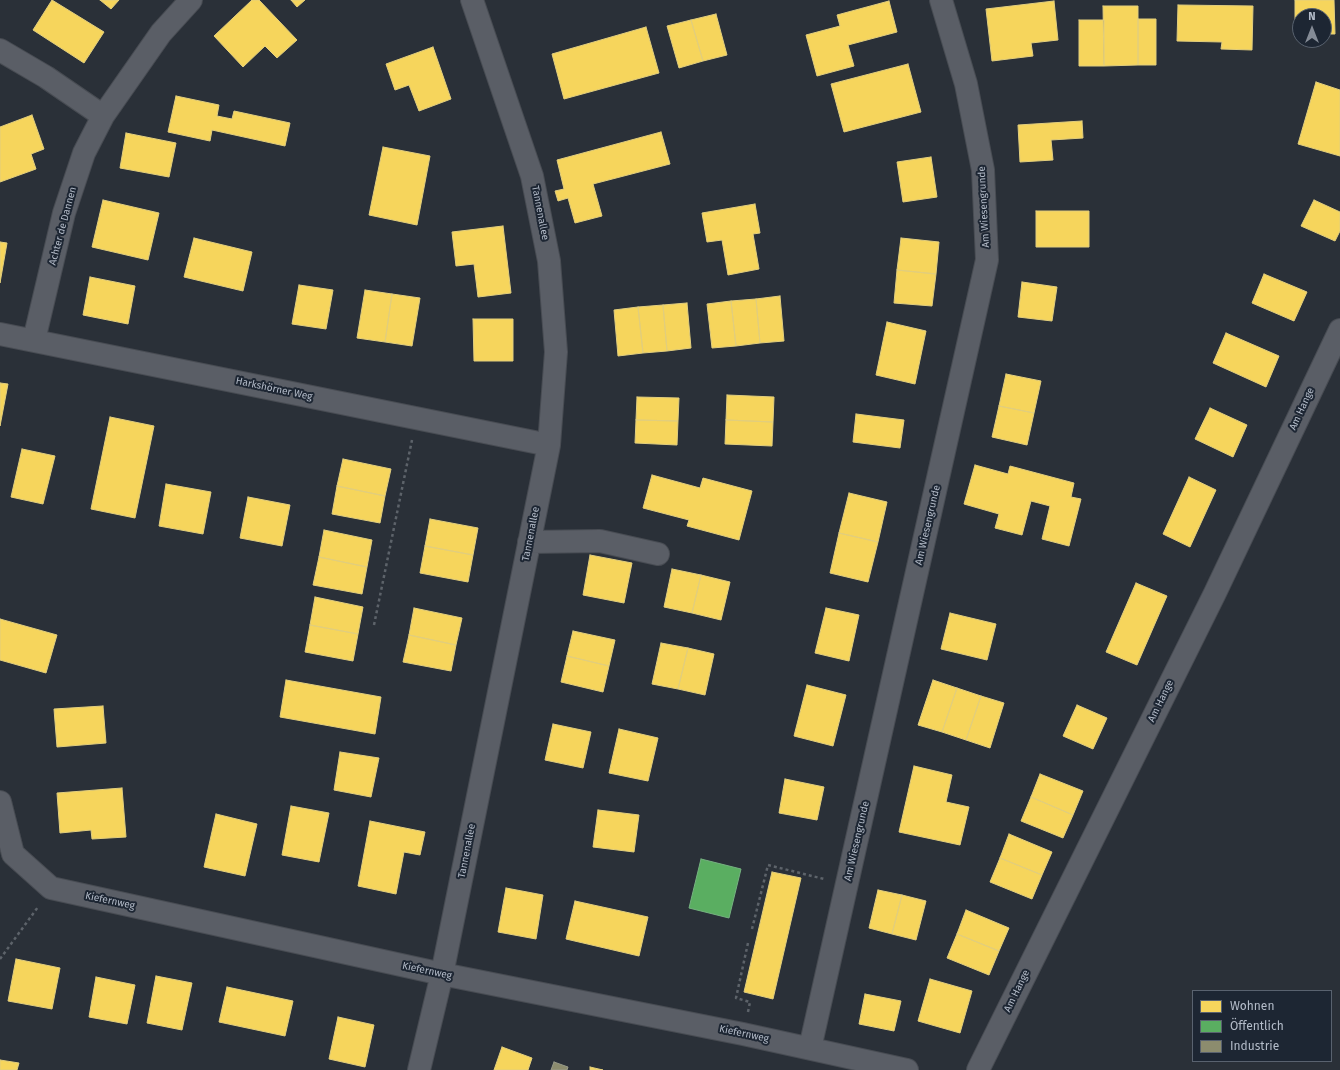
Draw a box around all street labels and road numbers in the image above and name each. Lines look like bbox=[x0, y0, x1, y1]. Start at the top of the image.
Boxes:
street label: Am Wiesengrunde bbox=[976, 166, 992, 248]
street label: Achter de Dannen bbox=[47, 185, 79, 267]
street label: Tannenallee bbox=[529, 185, 551, 241]
street label: Harkshörner Weg bbox=[235, 375, 313, 403]
street label: Am Hange bbox=[1287, 386, 1317, 432]
street label: Am Wiesengrunde bbox=[913, 484, 943, 566]
street label: Tannenallee bbox=[520, 506, 542, 562]
street label: Am Hange bbox=[1146, 678, 1176, 724]
street label: Am Wiesengrunde bbox=[842, 800, 872, 882]
street label: Tannenallee bbox=[456, 823, 478, 879]
street label: Kiefernweg bbox=[84, 890, 136, 912]
street label: Kiefernweg bbox=[401, 960, 453, 982]
street label: Am Hange bbox=[1002, 968, 1032, 1014]
street label: Kiefernweg bbox=[718, 1023, 770, 1045]

